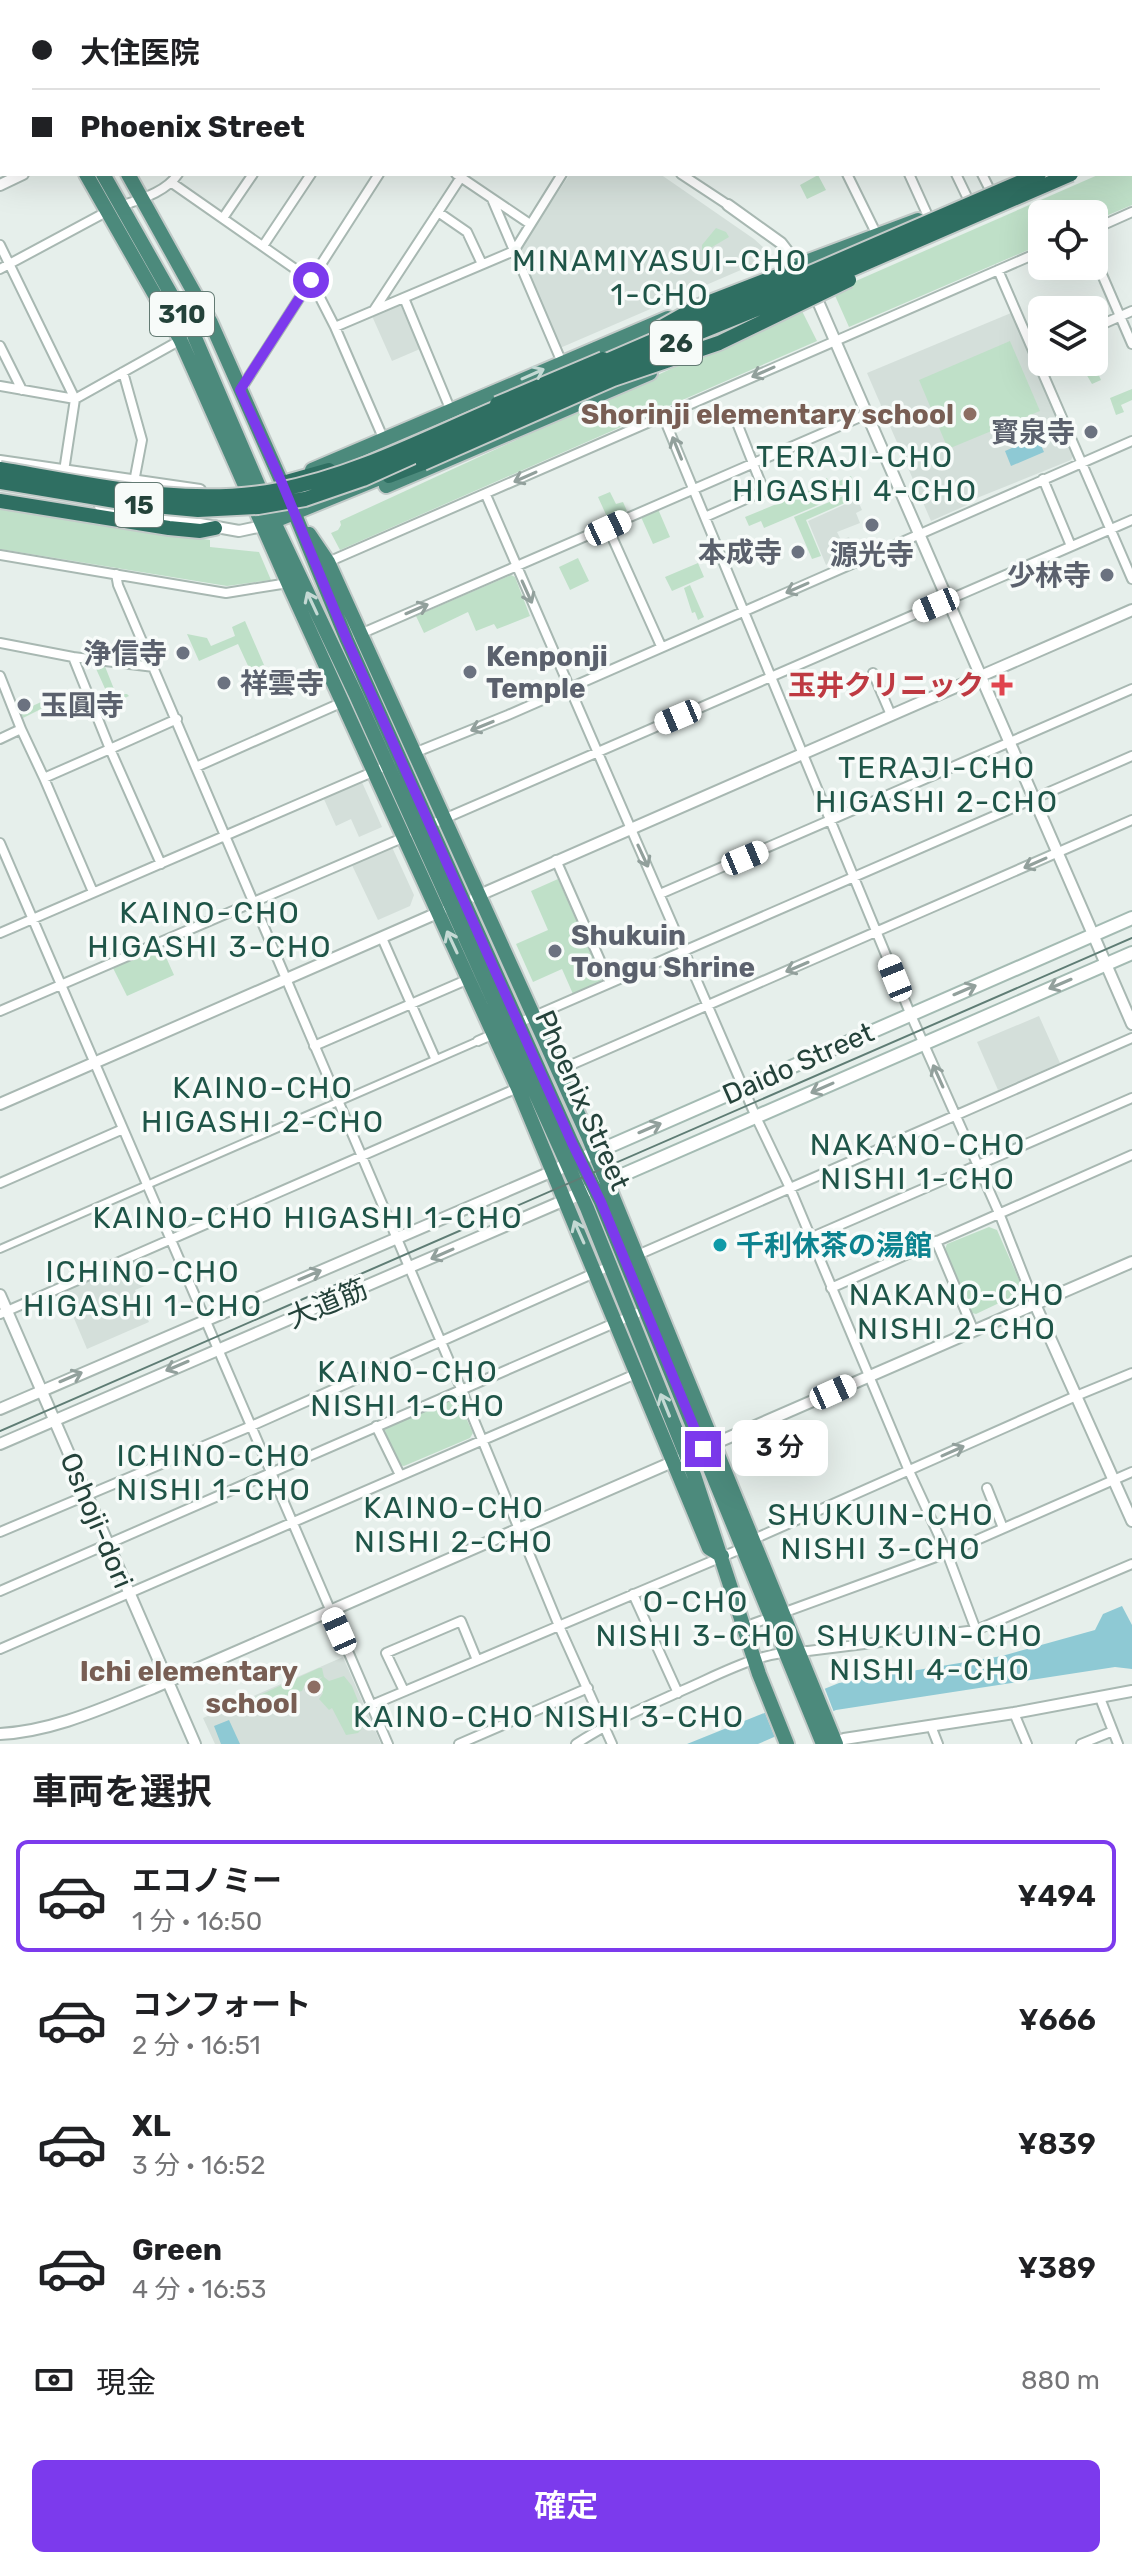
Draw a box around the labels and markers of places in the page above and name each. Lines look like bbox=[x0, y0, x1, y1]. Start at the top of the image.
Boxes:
place label: Shorinji elementary school bbox=[581, 398, 954, 431]
marker: Shorinji elementary school bbox=[961, 405, 979, 423]
place label: 寳泉寺 bbox=[991, 416, 1075, 449]
marker: 寳泉寺 bbox=[1082, 423, 1100, 441]
marker: 源光寺 bbox=[863, 516, 881, 534]
place label: 本成寺 bbox=[698, 536, 782, 569]
place label: 源光寺 bbox=[830, 538, 914, 571]
marker: 本成寺 bbox=[789, 543, 807, 561]
place label: 少林寺 bbox=[1007, 559, 1091, 592]
marker: 少林寺 bbox=[1098, 566, 1116, 584]
place label: 浄信寺 bbox=[83, 637, 167, 670]
place label: Kenponji Temple bbox=[486, 640, 608, 705]
marker: 浄信寺 bbox=[174, 644, 192, 662]
marker: Kenponji Temple bbox=[461, 663, 479, 681]
place label: 祥雲寺 bbox=[240, 667, 324, 700]
place label: 玉井クリニック bbox=[788, 669, 984, 702]
marker: 祥雲寺 bbox=[215, 674, 233, 692]
marker: 玉井クリニック bbox=[991, 674, 1013, 696]
place label: 玉圓寺 bbox=[40, 689, 124, 722]
marker: 玉圓寺 bbox=[15, 696, 33, 714]
place label: Shukuin Tongu Shrine bbox=[571, 919, 755, 984]
marker: Shukuin Tongu Shrine bbox=[546, 942, 564, 960]
place label: 千利休茶の湯館 bbox=[736, 1229, 932, 1262]
marker: 千利休茶の湯館 bbox=[711, 1236, 729, 1254]
place label: Ichi elementary school bbox=[80, 1655, 298, 1720]
marker: Ichi elementary school bbox=[305, 1678, 323, 1696]

